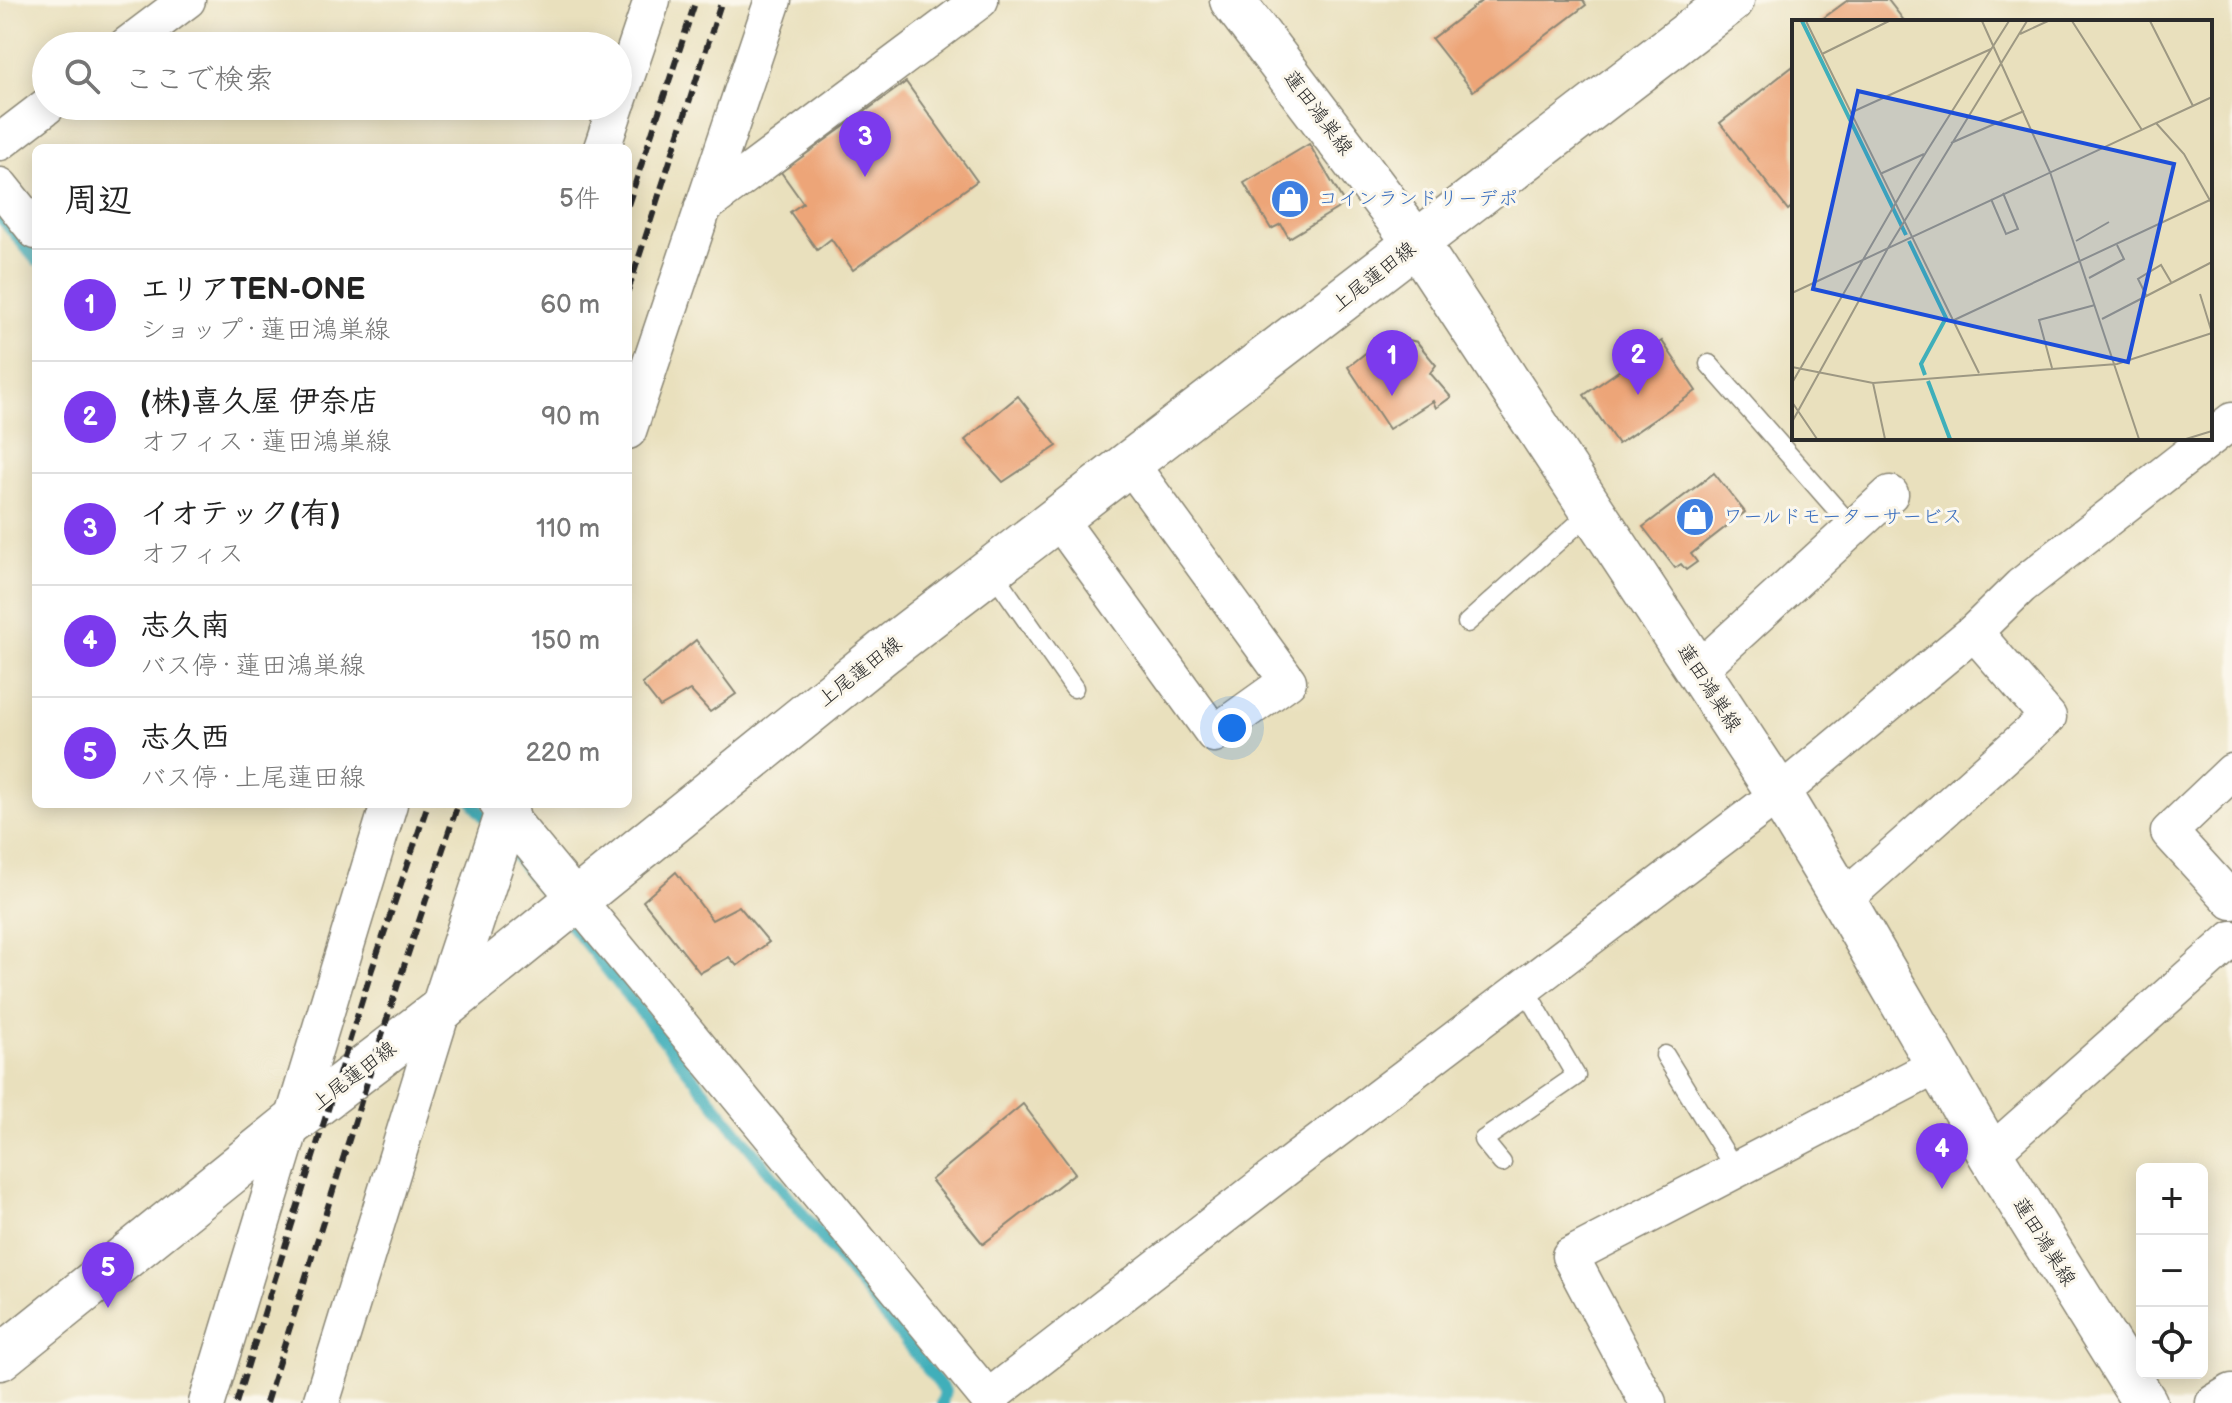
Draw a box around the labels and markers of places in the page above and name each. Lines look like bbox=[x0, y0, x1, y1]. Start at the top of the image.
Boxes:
pin: 3 bbox=[839, 111, 891, 177]
shop icon: コインランドリーデポ bbox=[1269, 178, 1311, 220]
place label: コインランドリーデポ bbox=[1318, 187, 1518, 211]
pin: 2 bbox=[1612, 329, 1664, 395]
pin: 1 bbox=[1366, 330, 1418, 396]
shop icon: ワールドモーターサービス bbox=[1674, 496, 1716, 538]
place label: ワールドモーターサービス bbox=[1723, 505, 1962, 529]
pin: 4 bbox=[1916, 1123, 1968, 1189]
pin: 5 bbox=[82, 1242, 134, 1308]

